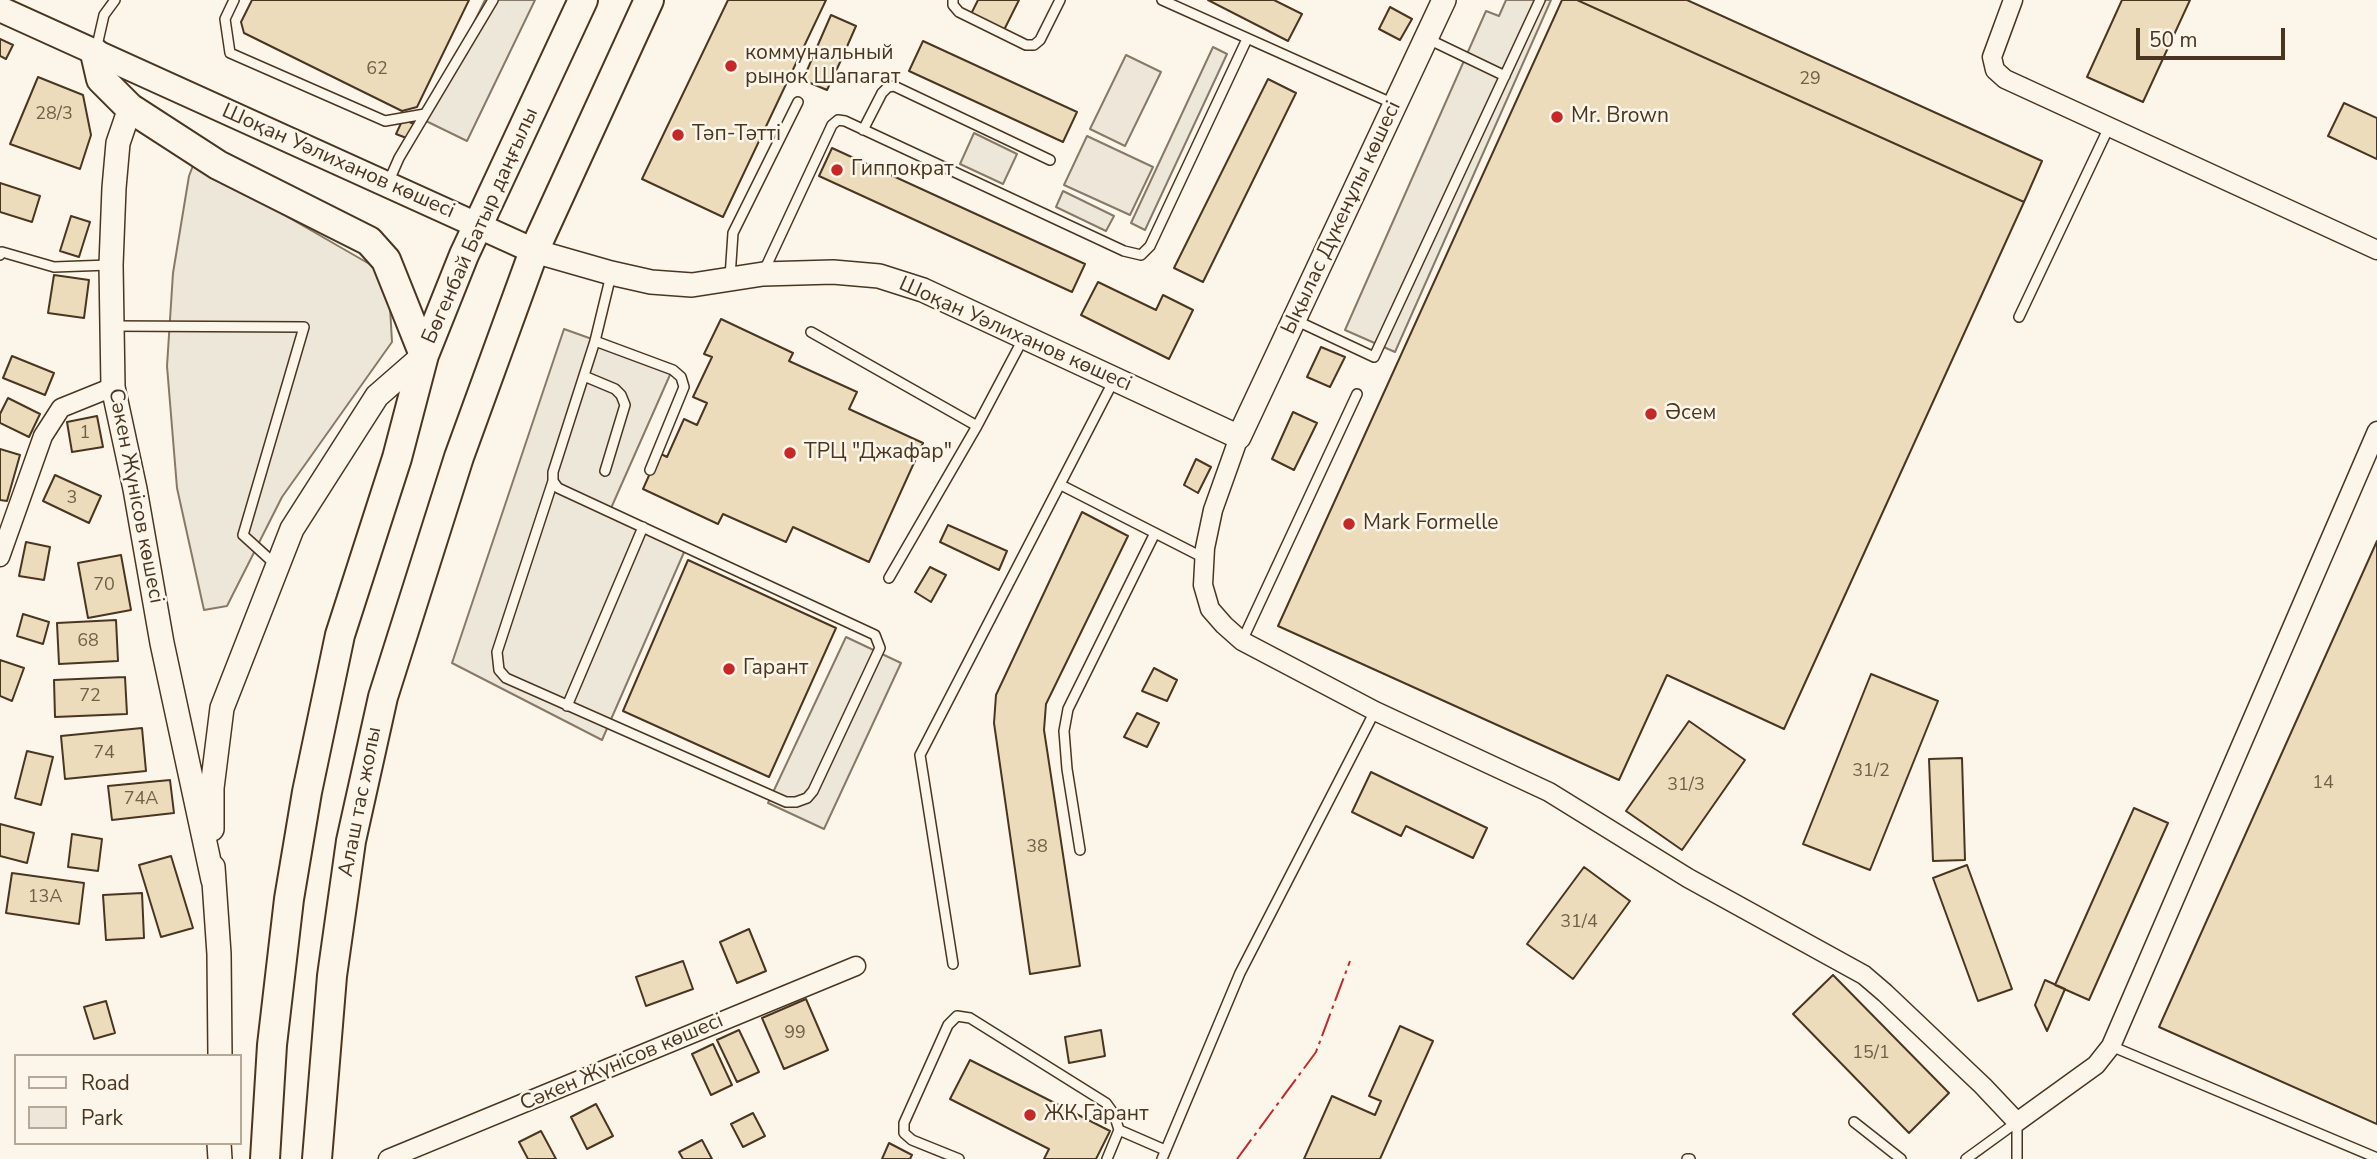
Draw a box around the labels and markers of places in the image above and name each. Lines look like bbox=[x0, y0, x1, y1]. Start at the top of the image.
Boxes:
place label: коммунальный рынок Шапагат bbox=[745, 41, 900, 91]
marker: коммунальный рынок Шапагат bbox=[723, 58, 739, 74]
place label: Mr. Brown bbox=[1571, 104, 1669, 130]
marker: Mr. Brown bbox=[1549, 109, 1565, 125]
place label: Тәп-Тәтті bbox=[692, 122, 781, 148]
marker: Тәп-Тәтті bbox=[670, 127, 686, 143]
place label: Гиппократ bbox=[851, 157, 954, 183]
marker: Гиппократ bbox=[829, 162, 845, 178]
place label: Әсем bbox=[1665, 401, 1716, 427]
marker: Әсем bbox=[1643, 406, 1659, 422]
place label: ТРЦ "Джафар" bbox=[804, 440, 952, 466]
marker: ТРЦ "Джафар" bbox=[782, 445, 798, 461]
place label: Mark Formelle bbox=[1363, 511, 1498, 537]
marker: Mark Formelle bbox=[1341, 516, 1357, 532]
place label: Гарант bbox=[743, 656, 808, 682]
marker: Гарант bbox=[721, 661, 737, 677]
place label: ЖК Гарант bbox=[1044, 1102, 1148, 1128]
marker: ЖК Гарант bbox=[1022, 1107, 1038, 1123]

